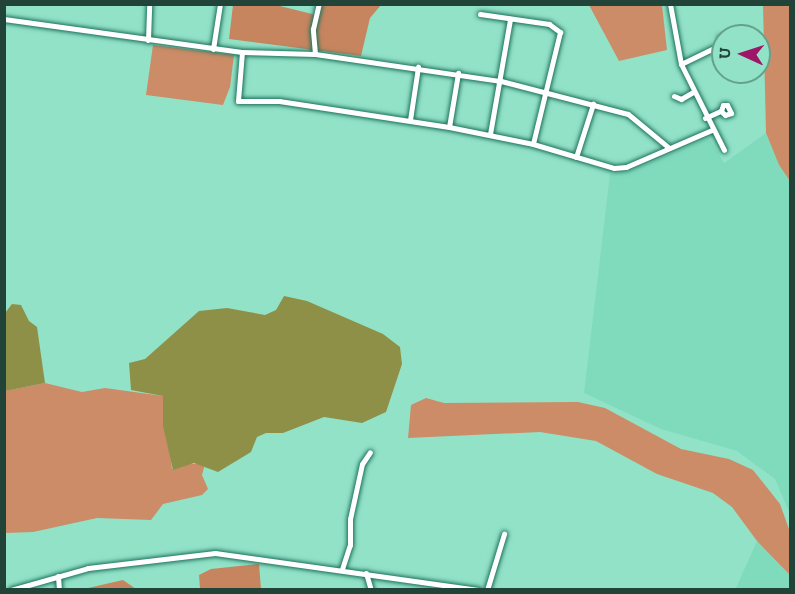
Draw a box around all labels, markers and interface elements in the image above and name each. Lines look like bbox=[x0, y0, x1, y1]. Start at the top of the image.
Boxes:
north arrow bbox=[711, 24, 771, 84]
text: U bbox=[715, 47, 734, 59]

